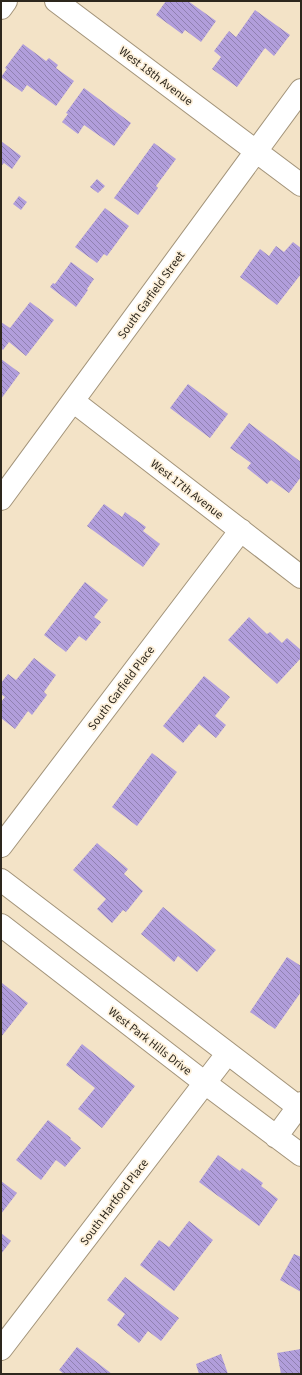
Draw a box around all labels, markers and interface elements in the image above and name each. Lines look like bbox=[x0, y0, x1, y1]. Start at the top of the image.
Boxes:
street label: West 18th Avenue bbox=[115, 43, 196, 110]
street label: South Garfield Street bbox=[114, 248, 189, 343]
street label: West 17th Avenue bbox=[147, 455, 227, 523]
street label: South Garfield Place bbox=[84, 643, 159, 734]
street label: West Park Hills Drive bbox=[104, 1003, 195, 1079]
street label: South Hartford Place bbox=[76, 1155, 153, 1249]

